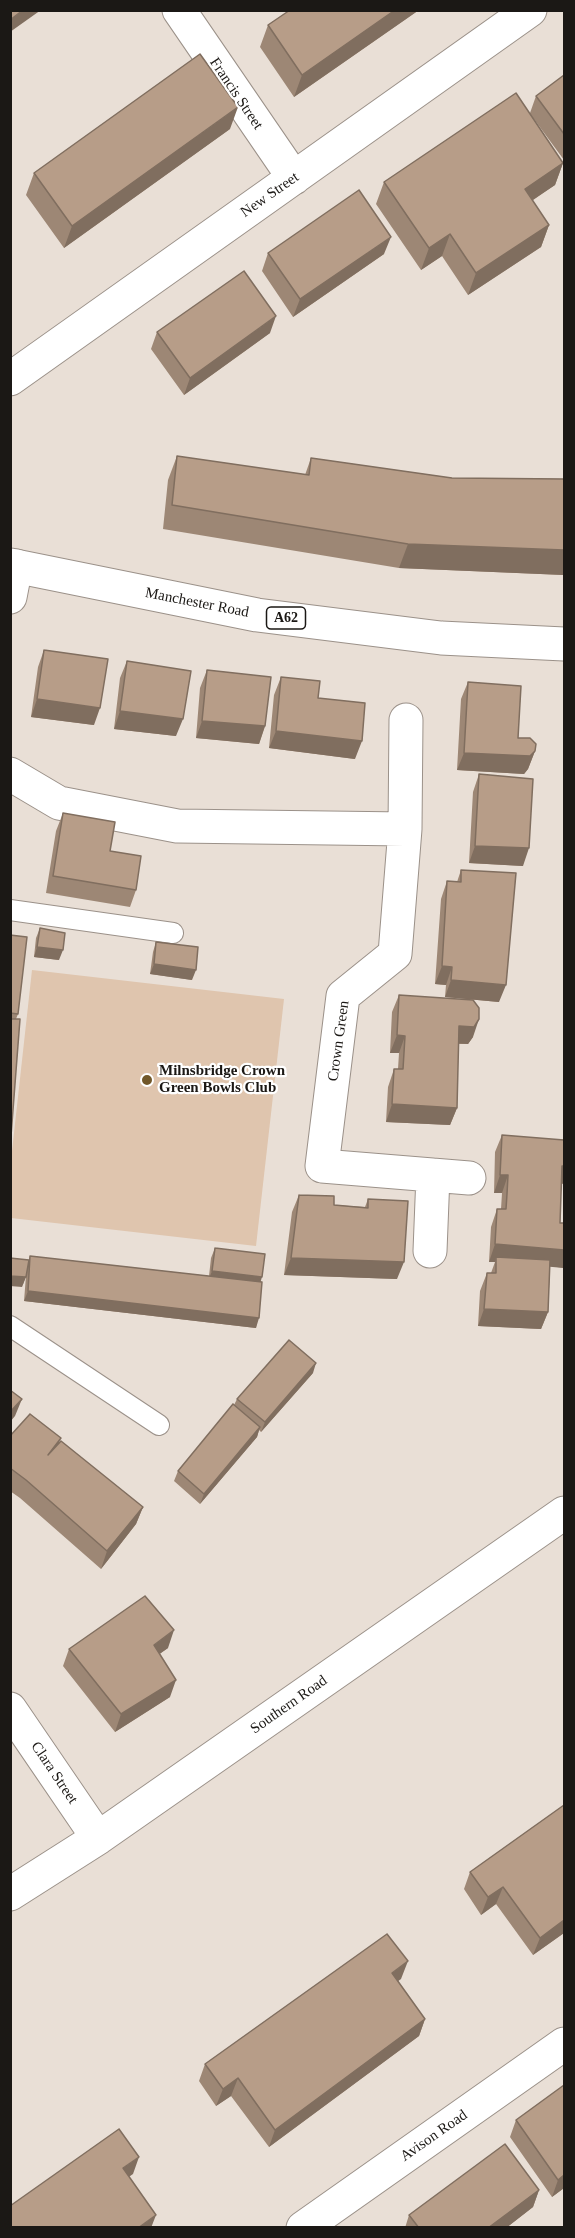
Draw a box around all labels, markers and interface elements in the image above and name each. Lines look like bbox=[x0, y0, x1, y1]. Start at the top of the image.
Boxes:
street label: Francis Street bbox=[205, 55, 267, 133]
street label: New Street bbox=[237, 168, 303, 222]
street label: Manchester Road bbox=[144, 584, 250, 622]
road number: A62 bbox=[266, 607, 306, 629]
street label: Crown Green bbox=[324, 1000, 354, 1082]
place label: Milnsbridge Crown Green Bowls Club bbox=[159, 1062, 285, 1097]
marker: Milnsbridge Crown Green Bowls Club bbox=[140, 1073, 154, 1087]
street label: Southern Road bbox=[247, 1672, 331, 1738]
street label: Clara Street bbox=[27, 1738, 81, 1808]
street label: Avison Road bbox=[397, 2106, 471, 2166]

